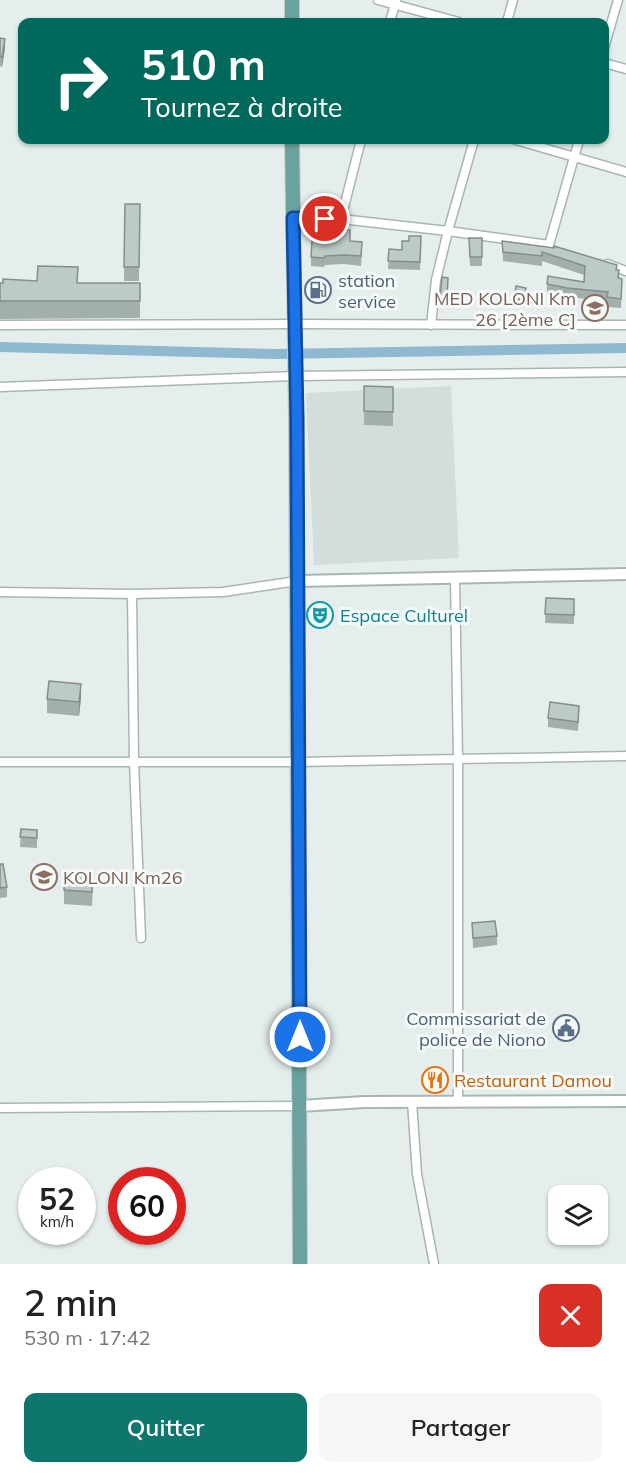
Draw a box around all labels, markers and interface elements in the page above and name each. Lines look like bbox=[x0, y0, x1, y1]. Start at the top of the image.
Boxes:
text: 510 m bbox=[141, 38, 266, 91]
icon: right bbox=[42, 42, 120, 120]
text: Tournez à droite bbox=[141, 90, 342, 124]
pin bbox=[299, 193, 350, 244]
icon: arrive bbox=[308, 202, 341, 235]
place label: station service bbox=[338, 269, 396, 313]
fuel station icon: station service bbox=[303, 275, 333, 305]
place label: MED KOLONI Km 26 [2ème C] bbox=[434, 287, 576, 331]
school or university icon: MED KOLONI Km 26 [2ème C] bbox=[580, 293, 610, 323]
theatre icon: Espace Culturel bbox=[305, 600, 335, 630]
place label: Espace Culturel bbox=[340, 604, 468, 627]
school or university icon: KOLONI Km26 bbox=[29, 862, 59, 892]
place label: KOLONI Km26 bbox=[63, 866, 182, 889]
position arrow bbox=[268, 1005, 332, 1069]
place label: Commissariat de police de Niono bbox=[406, 1007, 546, 1051]
public building icon: Commissariat de police de Niono bbox=[551, 1013, 581, 1043]
restaurant icon: Restaurant Damou bbox=[420, 1065, 450, 1095]
place label: Restaurant Damou bbox=[454, 1069, 612, 1092]
speed limit sign: 60 bbox=[108, 1167, 186, 1245]
text: 52 bbox=[39, 1180, 75, 1218]
map controls bbox=[548, 1185, 608, 1245]
button: layers bbox=[548, 1185, 608, 1245]
text: km/h bbox=[40, 1212, 74, 1231]
text: 2 min bbox=[24, 1280, 118, 1325]
button: close bbox=[539, 1284, 602, 1347]
text: 530 m · 17:42 bbox=[24, 1325, 150, 1350]
button: Quitter bbox=[24, 1393, 307, 1462]
button: Partager bbox=[319, 1393, 602, 1462]

